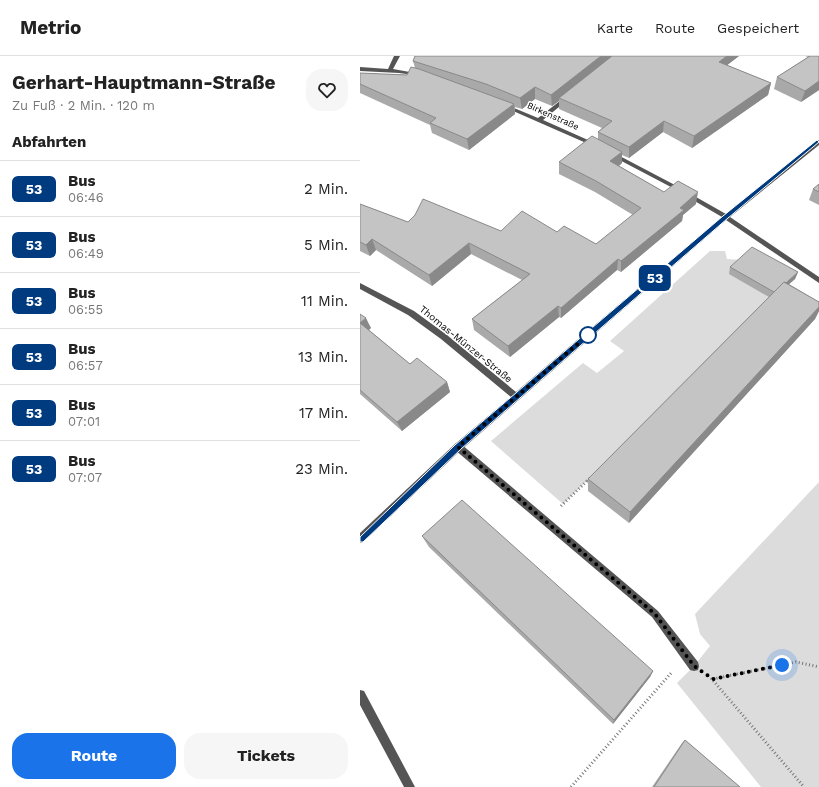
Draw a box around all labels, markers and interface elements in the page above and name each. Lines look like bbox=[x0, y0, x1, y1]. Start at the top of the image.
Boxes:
text: Metrio bbox=[20, 16, 82, 39]
text: Karte bbox=[597, 20, 633, 36]
text: Route bbox=[655, 20, 695, 36]
text: Gespeichert bbox=[717, 20, 799, 36]
button: heart bbox=[306, 69, 348, 111]
text: Gerhart-Hauptmann-Straße bbox=[12, 71, 275, 94]
text: Zu Fuß · 2 Min. · 120 m bbox=[12, 98, 155, 113]
street label: Birkenstraße bbox=[526, 100, 580, 132]
text: Abfahrten bbox=[12, 133, 86, 151]
text: Bus bbox=[68, 172, 96, 190]
text: 2 Min. bbox=[304, 180, 348, 198]
text: 53 bbox=[26, 181, 42, 197]
text: 06:46 bbox=[68, 190, 104, 205]
text: Bus bbox=[68, 228, 96, 246]
text: 5 Min. bbox=[304, 236, 348, 254]
text: 53 bbox=[26, 237, 42, 253]
text: 06:49 bbox=[68, 246, 104, 261]
line badge: 53 bbox=[637, 265, 673, 291]
text: 53 bbox=[647, 270, 663, 286]
text: Bus bbox=[68, 284, 96, 302]
text: 11 Min. bbox=[301, 292, 348, 310]
text: 53 bbox=[26, 293, 42, 309]
text: 06:55 bbox=[68, 302, 103, 317]
street label: Thomas-Münzer-Straße bbox=[418, 303, 515, 385]
unlabelled marker bbox=[579, 326, 597, 344]
text: Bus bbox=[68, 340, 96, 358]
text: 13 Min. bbox=[298, 348, 348, 366]
text: 53 bbox=[26, 349, 42, 365]
text: 06:57 bbox=[68, 358, 103, 373]
text: Bus bbox=[68, 396, 96, 414]
text: 17 Min. bbox=[299, 404, 348, 422]
text: 53 bbox=[26, 405, 42, 421]
text: 07:01 bbox=[68, 414, 100, 429]
text: Bus bbox=[68, 452, 96, 470]
text: 23 Min. bbox=[295, 460, 348, 478]
text: 53 bbox=[26, 461, 42, 477]
text: 07:07 bbox=[68, 470, 102, 485]
your location bbox=[772, 655, 792, 675]
button: Route bbox=[12, 733, 176, 779]
button: Tickets bbox=[184, 733, 348, 779]

